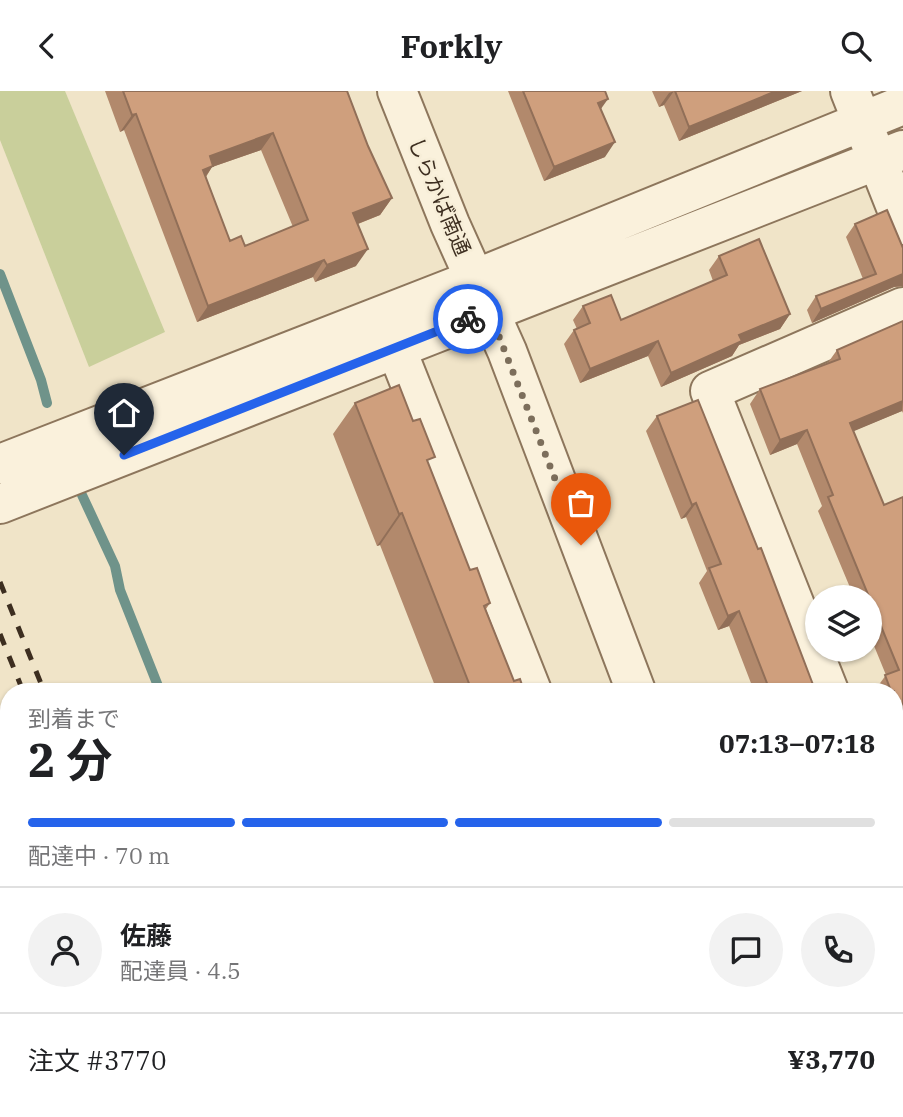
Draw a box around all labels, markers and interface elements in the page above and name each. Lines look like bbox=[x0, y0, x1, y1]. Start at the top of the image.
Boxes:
text: Forkly bbox=[401, 25, 502, 67]
icon: back bbox=[28, 27, 66, 65]
icon: search bbox=[837, 27, 875, 65]
street label: しらかば南通 bbox=[402, 133, 478, 259]
courier bbox=[433, 284, 503, 354]
icon: bike bbox=[449, 300, 487, 338]
pin bbox=[94, 383, 154, 455]
icon: home bbox=[105, 394, 143, 432]
pin bbox=[551, 473, 611, 545]
icon: bag bbox=[562, 484, 600, 522]
map controls bbox=[805, 585, 882, 662]
button: layers bbox=[805, 585, 882, 662]
text: 到着まで bbox=[28, 703, 120, 733]
text: 07:13–07:18 bbox=[719, 726, 875, 760]
text: 2 分 bbox=[28, 730, 112, 790]
text: 配達中 · 70 m bbox=[28, 840, 170, 870]
button: person bbox=[28, 913, 102, 987]
button: chat bbox=[709, 913, 783, 987]
button: phone bbox=[801, 913, 875, 987]
text: 佐藤 bbox=[120, 918, 172, 952]
text: 配達員 · 4.5 bbox=[120, 955, 241, 985]
text: ¥3,770 bbox=[788, 1042, 875, 1076]
text: 注文 #3770 bbox=[28, 1043, 167, 1077]

